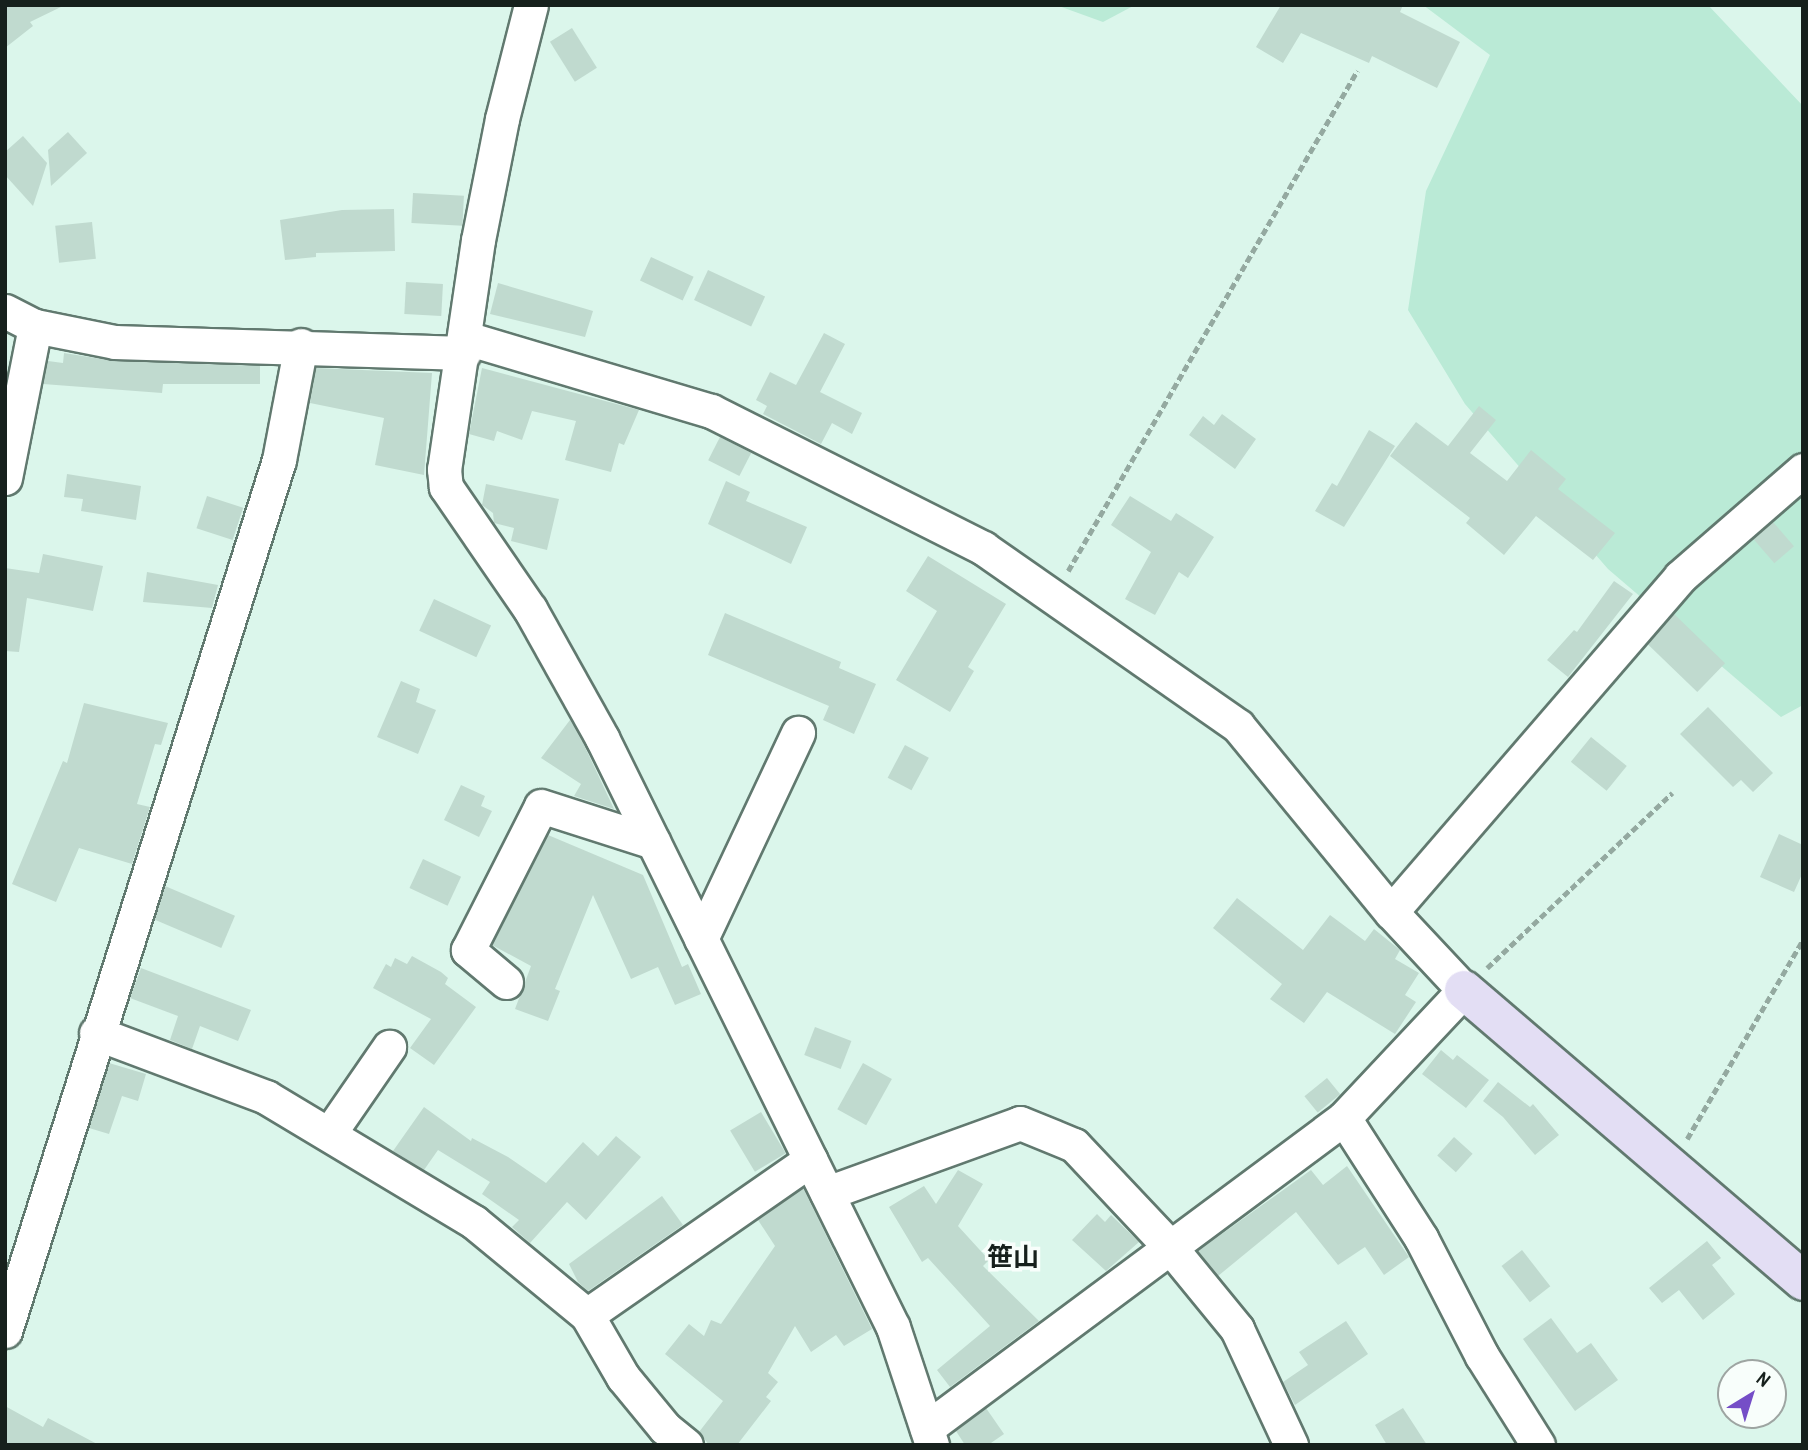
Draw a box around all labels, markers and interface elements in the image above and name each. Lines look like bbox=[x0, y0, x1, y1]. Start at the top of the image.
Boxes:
district label: 笹山 bbox=[987, 1241, 1039, 1273]
north arrow bbox=[1717, 1359, 1787, 1429]
text: N bbox=[1751, 1365, 1776, 1393]

